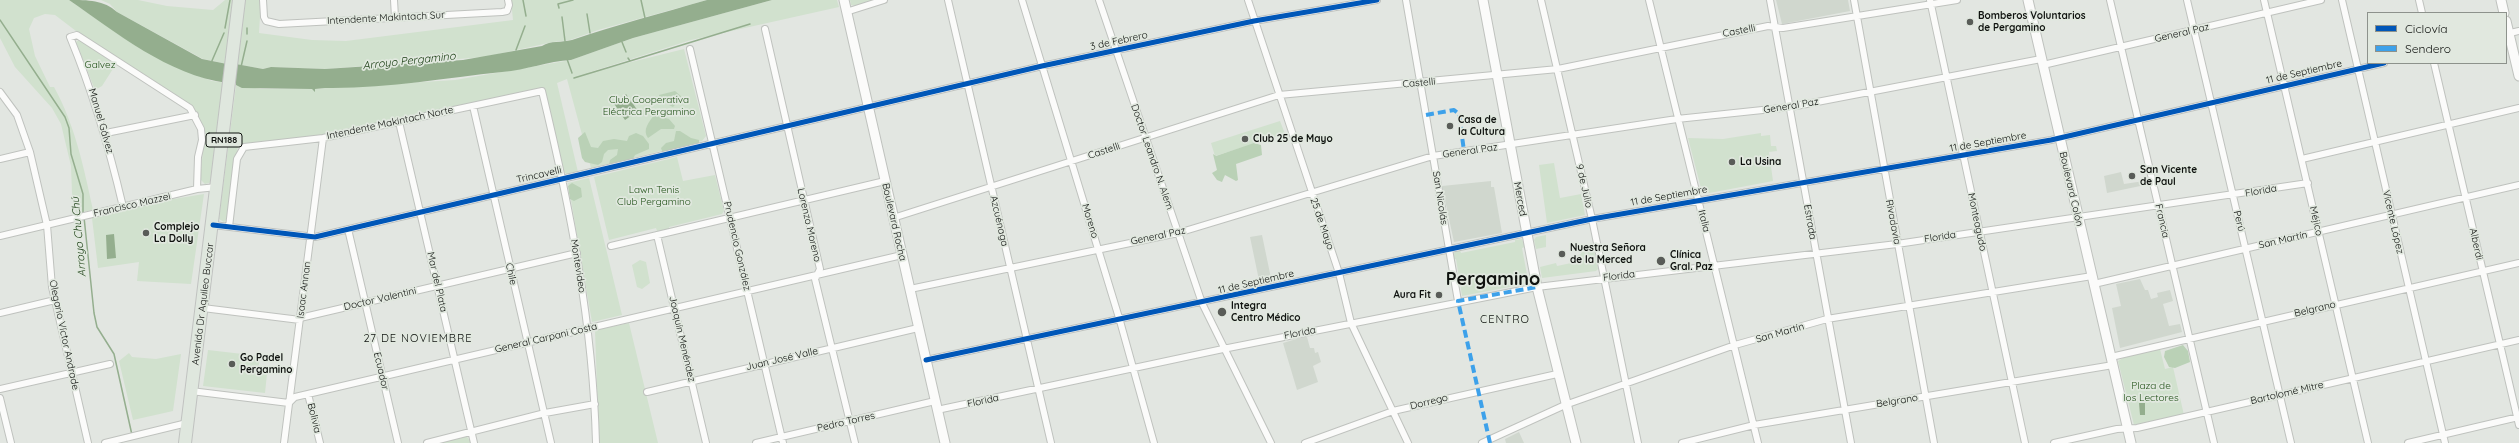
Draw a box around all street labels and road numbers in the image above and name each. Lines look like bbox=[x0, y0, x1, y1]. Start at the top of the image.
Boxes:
street label: Intendente Makintach Sur bbox=[327, 9, 445, 27]
street label: General Paz bbox=[2154, 21, 2210, 45]
street label: Castelli bbox=[1722, 22, 1756, 40]
street label: 3 de Febrero bbox=[1089, 29, 1149, 53]
street label: 11 de Septiembre bbox=[2265, 57, 2343, 87]
street label: Castelli bbox=[1402, 76, 1436, 90]
street label: Manuel Gálvez bbox=[86, 87, 116, 155]
street label: General Paz bbox=[1763, 96, 1819, 116]
street label: Doctor Leandro N. Alem bbox=[1128, 103, 1176, 211]
street label: Intendente Makintach Norte bbox=[326, 104, 454, 142]
street label: 11 de Septiembre bbox=[1949, 129, 2027, 155]
road number: RN188 bbox=[206, 133, 242, 147]
street label: Castelli bbox=[1086, 140, 1122, 162]
street label: General Paz bbox=[1442, 141, 1498, 161]
street label: Boulevard Colón bbox=[2057, 150, 2085, 228]
street label: 9 de Julio bbox=[1573, 163, 1595, 209]
street label: Trincavelli bbox=[515, 164, 563, 186]
street label: San Nicolás bbox=[1430, 170, 1450, 226]
street label: Merced bbox=[1511, 181, 1529, 217]
street label: Boulevard Rocha bbox=[879, 182, 909, 262]
street label: Florida bbox=[2244, 182, 2278, 200]
street label: 11 de Septiembre bbox=[1630, 183, 1708, 209]
street label: Lorenzo Moreno bbox=[795, 187, 823, 263]
street label: Vicente López bbox=[2380, 189, 2406, 255]
street label: Francisco Mazzei bbox=[92, 190, 172, 220]
street label: Monteagudo bbox=[1965, 192, 1989, 252]
street label: Azcuénaga bbox=[987, 194, 1011, 248]
street label: 25 de Mayo bbox=[1308, 196, 1336, 252]
street label: Rivadavia bbox=[1883, 198, 1903, 246]
street label: Prudencio González bbox=[721, 200, 753, 292]
street label: Moreno bbox=[1079, 202, 1101, 240]
street label: Estrada bbox=[1801, 203, 1819, 241]
street label: Francia bbox=[2152, 203, 2172, 239]
street label: Méjico bbox=[2307, 205, 2325, 237]
street label: Italia bbox=[1695, 209, 1713, 233]
street label: Perú bbox=[2231, 209, 2247, 233]
street label: General Paz bbox=[1130, 224, 1186, 248]
street label: Alberdi bbox=[2467, 227, 2485, 261]
street label: Florida bbox=[1923, 229, 1957, 245]
street label: San Martín bbox=[2257, 229, 2309, 251]
street label: Montevideo bbox=[568, 238, 588, 294]
street label: Avenida Dr Aquileo Buccar bbox=[190, 242, 216, 366]
street label: Mar del Plata bbox=[424, 251, 450, 313]
street label: Isaac Annan bbox=[295, 261, 313, 319]
street label: Chile bbox=[503, 262, 519, 286]
street label: 11 de Septiembre bbox=[1217, 267, 1295, 297]
street label: Florida bbox=[1602, 268, 1636, 284]
street label: Olegario Víctor Andrade bbox=[46, 279, 82, 391]
street label: Doctor Valentini bbox=[343, 285, 417, 313]
street label: Joaquín Menéndez bbox=[666, 295, 698, 383]
street label: Belgrano bbox=[2293, 298, 2337, 320]
street label: General Carpani Costa bbox=[494, 320, 598, 356]
street label: San Martín bbox=[1754, 320, 1806, 346]
street label: Florida bbox=[1283, 324, 1317, 342]
street label: Juan José Valle bbox=[745, 345, 819, 373]
street label: Ecuador bbox=[371, 351, 391, 391]
street label: Bartolomé Mitre bbox=[2249, 379, 2325, 407]
street label: Florida bbox=[966, 392, 1000, 410]
street label: Dorrego bbox=[1409, 392, 1449, 412]
street label: Belgrano bbox=[1875, 392, 1919, 410]
street label: Bolivia bbox=[304, 402, 324, 434]
street label: Pedro Torres bbox=[816, 410, 876, 434]

